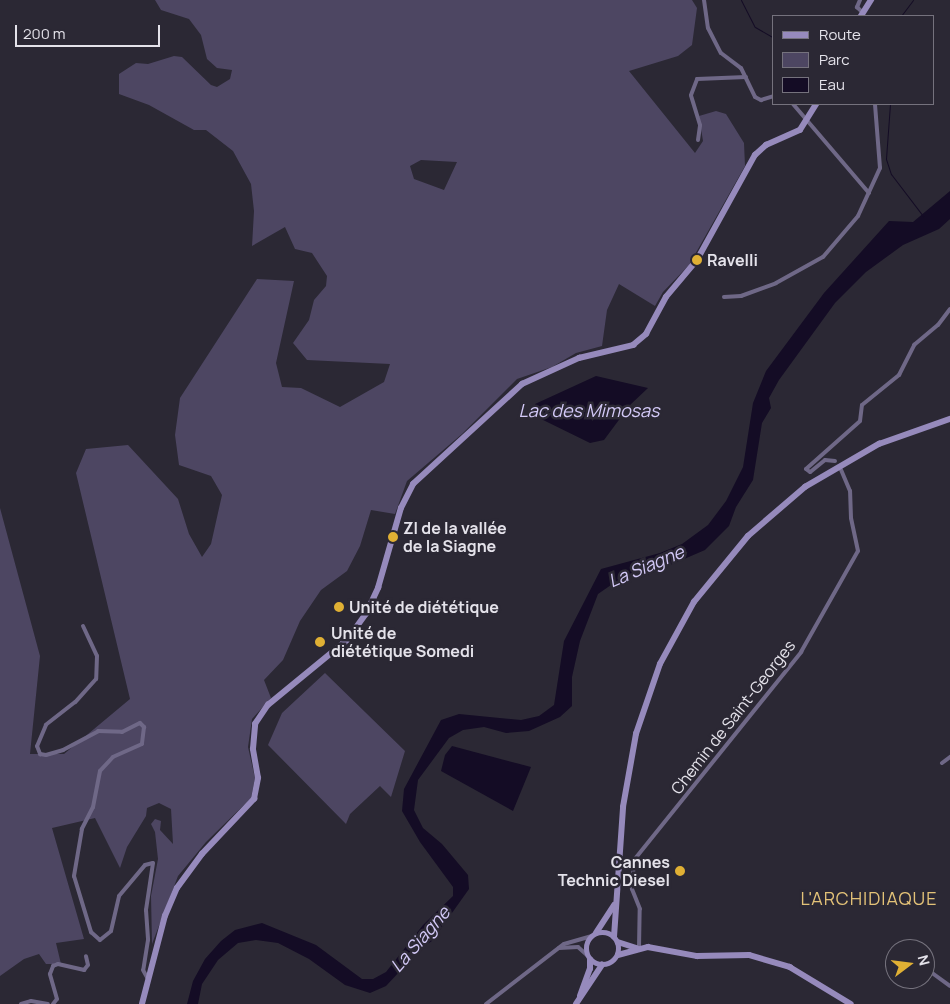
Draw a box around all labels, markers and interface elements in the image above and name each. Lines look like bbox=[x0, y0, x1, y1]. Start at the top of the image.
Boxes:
scale bar bbox=[18, 15, 162, 47]
legend bbox=[772, 15, 935, 105]
text: 200 m bbox=[23, 23, 66, 44]
text: Route bbox=[819, 24, 861, 45]
text: Parc bbox=[819, 49, 850, 70]
text: Eau bbox=[819, 74, 845, 95]
place label: Ravelli bbox=[707, 250, 758, 270]
marker: Ravelli bbox=[691, 254, 703, 266]
water label: Lac des Mimosas bbox=[519, 399, 659, 421]
place label: ZI de la vallée de la Siagne bbox=[403, 518, 507, 556]
marker: ZI de la vallée de la Siagne bbox=[387, 531, 399, 543]
water label: La Siagne bbox=[605, 540, 687, 592]
place label: Unité de diététique bbox=[349, 597, 499, 617]
marker: Unité de diététique bbox=[333, 601, 345, 613]
place label: Unité de diététique Somedi bbox=[331, 623, 474, 661]
marker: Unité de diététique Somedi bbox=[313, 635, 327, 649]
street label: Chemin de Saint-Georges bbox=[667, 636, 799, 798]
place label: Cannes Technic Diesel bbox=[558, 852, 670, 890]
marker: Cannes Technic Diesel bbox=[674, 865, 686, 877]
district label: L'ARCHIDIAQUE bbox=[799, 887, 939, 909]
water label: La Siagne bbox=[386, 902, 454, 976]
north arrow bbox=[885, 939, 935, 989]
text: N bbox=[914, 953, 934, 968]

